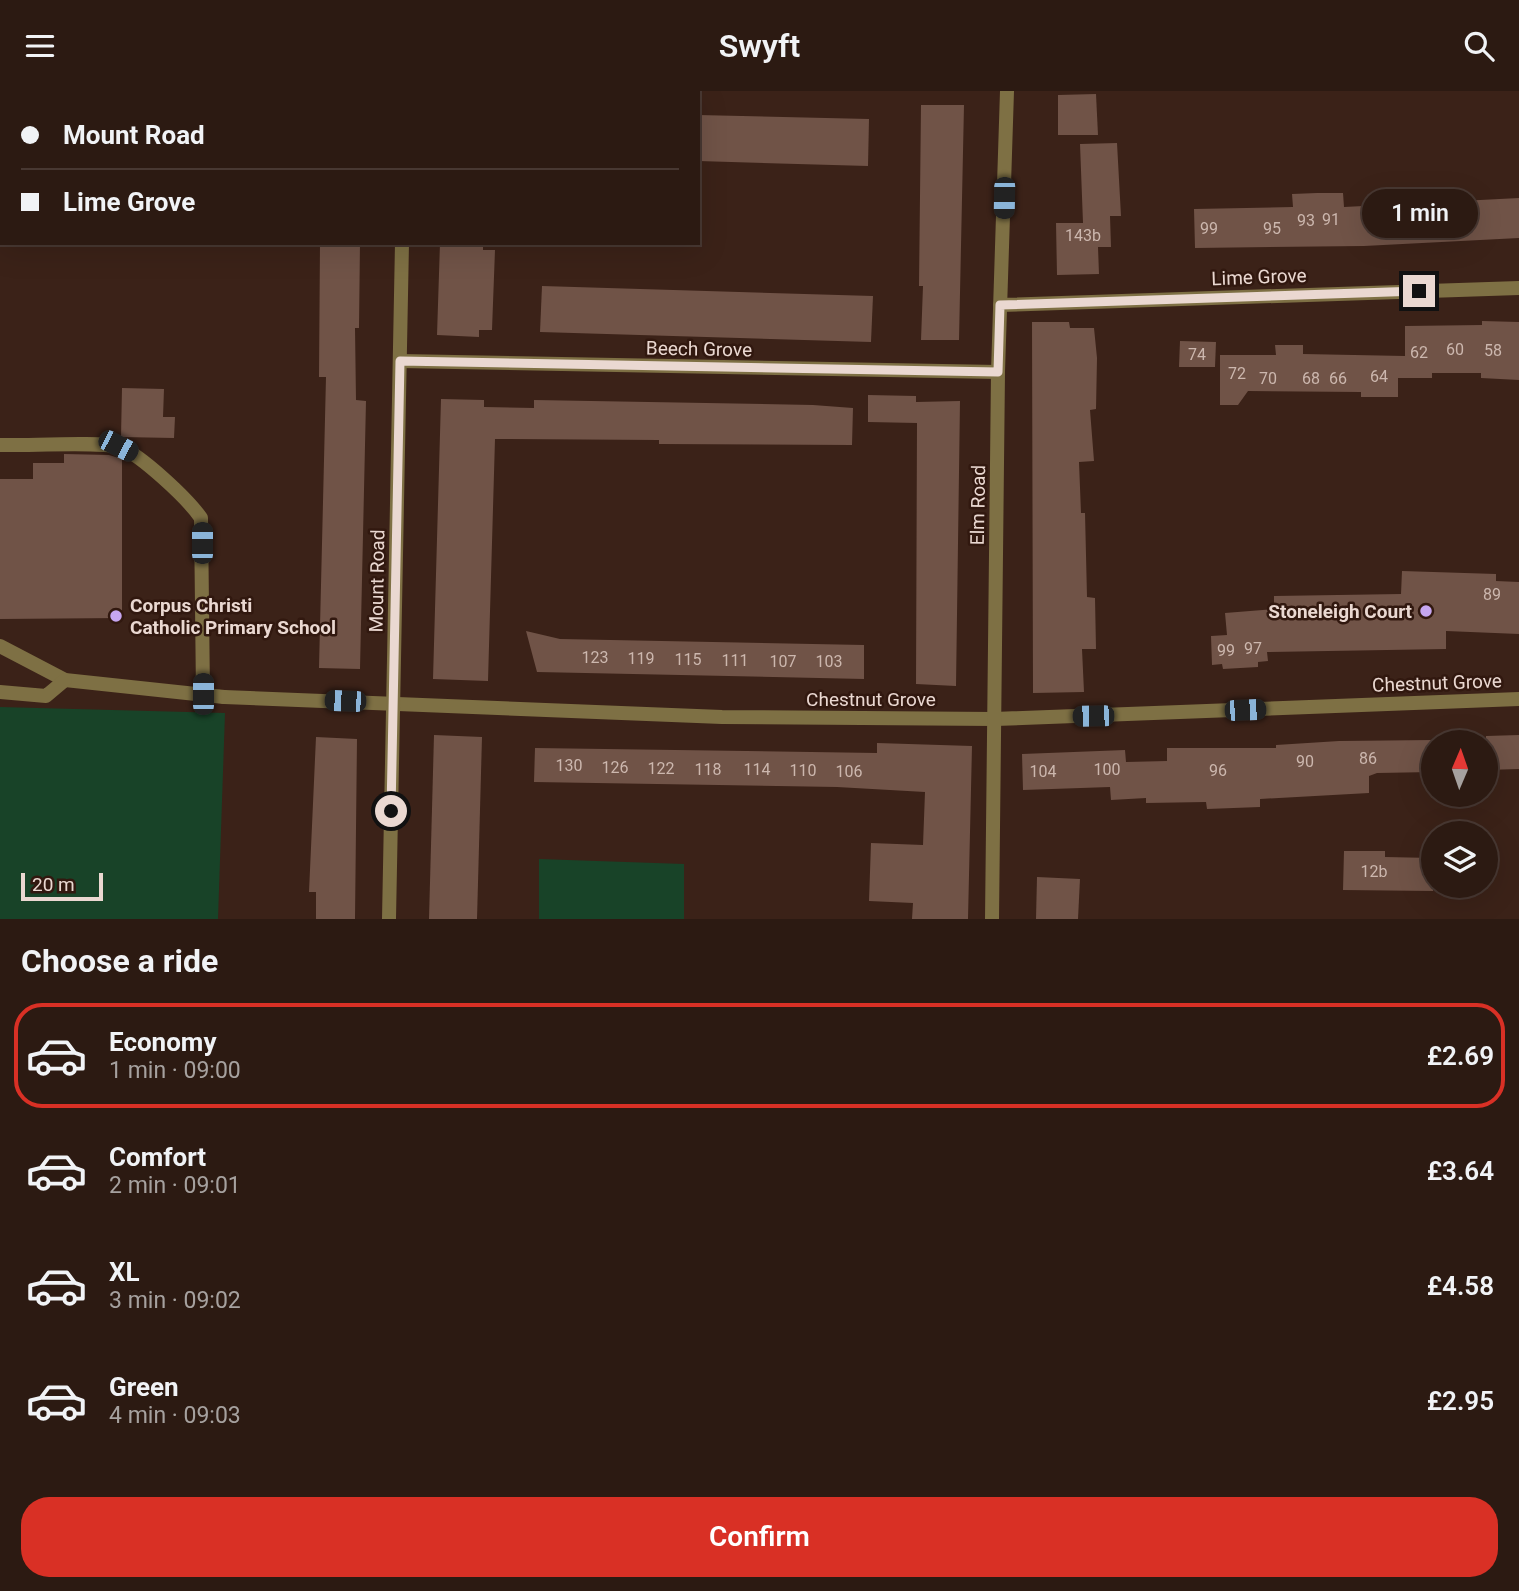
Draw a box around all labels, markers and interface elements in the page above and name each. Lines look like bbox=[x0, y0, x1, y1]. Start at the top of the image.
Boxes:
icon: menu bbox=[21, 27, 59, 65]
text: Swyft bbox=[719, 27, 800, 65]
icon: search bbox=[1460, 27, 1498, 65]
text: Mount Road bbox=[63, 120, 205, 150]
car bbox=[994, 177, 1015, 219]
text: Lime Grove bbox=[63, 187, 195, 217]
callout: 1 min bbox=[1361, 190, 1477, 239]
text: 1 min bbox=[1391, 200, 1449, 227]
house number: 91 bbox=[1322, 210, 1340, 229]
house number: 93 bbox=[1297, 211, 1315, 230]
house number: 99 bbox=[1200, 219, 1218, 238]
house number: 95 bbox=[1263, 219, 1281, 238]
house number: 143b bbox=[1065, 226, 1101, 245]
street label: Lime Grove bbox=[1211, 264, 1307, 290]
route end bbox=[1403, 275, 1435, 307]
street label: Beech Grove bbox=[646, 337, 752, 361]
house number: 60 bbox=[1446, 340, 1464, 359]
house number: 58 bbox=[1484, 341, 1502, 360]
house number: 62 bbox=[1410, 343, 1428, 362]
house number: 74 bbox=[1188, 345, 1206, 364]
house number: 72 bbox=[1228, 364, 1246, 383]
house number: 64 bbox=[1370, 367, 1388, 386]
house number: 70 bbox=[1259, 369, 1277, 388]
house number: 68 bbox=[1302, 369, 1320, 388]
house number: 66 bbox=[1329, 369, 1347, 388]
car bbox=[95, 427, 142, 465]
street label: Elm Road bbox=[966, 465, 990, 545]
car bbox=[192, 522, 213, 564]
street label: Mount Road bbox=[365, 529, 389, 633]
house number: 89 bbox=[1483, 585, 1501, 604]
place label: Corpus Christi Catholic Primary School bbox=[130, 594, 336, 639]
place label: Stoneleigh Court bbox=[1268, 600, 1413, 623]
marker: Stoneleigh Court bbox=[1418, 603, 1434, 619]
marker: Corpus Christi Catholic Primary School bbox=[108, 608, 124, 624]
house number: 97 bbox=[1244, 639, 1262, 658]
house number: 99 bbox=[1217, 641, 1235, 660]
house number: 123 bbox=[582, 648, 608, 667]
house number: 119 bbox=[628, 649, 654, 668]
house number: 115 bbox=[675, 650, 701, 669]
house number: 111 bbox=[722, 651, 748, 670]
house number: 107 bbox=[770, 652, 796, 671]
house number: 103 bbox=[816, 652, 842, 671]
street label: Chestnut Grove bbox=[1372, 669, 1502, 697]
car bbox=[193, 673, 214, 715]
street label: Chestnut Grove bbox=[806, 688, 936, 711]
car bbox=[324, 690, 367, 712]
car bbox=[1224, 699, 1267, 721]
car bbox=[1072, 705, 1115, 727]
north arrow bbox=[1421, 730, 1498, 807]
map controls bbox=[1421, 730, 1498, 898]
house number: 86 bbox=[1359, 749, 1377, 768]
house number: 90 bbox=[1296, 752, 1314, 771]
house number: 130 bbox=[556, 756, 582, 775]
house number: 126 bbox=[602, 758, 628, 777]
house number: 122 bbox=[648, 759, 674, 778]
house number: 118 bbox=[695, 760, 721, 779]
house number: 114 bbox=[744, 760, 770, 779]
house number: 100 bbox=[1094, 760, 1120, 779]
house number: 110 bbox=[790, 761, 816, 780]
house number: 96 bbox=[1209, 761, 1227, 780]
house number: 106 bbox=[836, 762, 862, 781]
house number: 104 bbox=[1030, 762, 1056, 781]
route start bbox=[375, 795, 407, 827]
button: layers bbox=[1421, 821, 1498, 898]
house number: 12b bbox=[1361, 862, 1388, 881]
scale bar bbox=[21, 870, 103, 902]
text: 20 m bbox=[32, 873, 75, 896]
text: Choose a ride bbox=[21, 942, 218, 980]
icon: car bbox=[25, 1024, 88, 1087]
text: Economy bbox=[109, 1027, 216, 1057]
text: £2.69 bbox=[1427, 1041, 1494, 1071]
text: 1 min · 09:00 bbox=[109, 1057, 241, 1084]
icon: car bbox=[25, 1139, 88, 1202]
text: Comfort bbox=[109, 1142, 206, 1172]
text: £3.64 bbox=[1427, 1156, 1494, 1186]
text: 2 min · 09:01 bbox=[109, 1172, 241, 1199]
icon: car bbox=[25, 1254, 88, 1317]
text: XL bbox=[109, 1257, 140, 1287]
text: £4.58 bbox=[1427, 1271, 1494, 1301]
text: 3 min · 09:02 bbox=[109, 1287, 241, 1314]
icon: car bbox=[25, 1369, 88, 1432]
text: Green bbox=[109, 1372, 179, 1402]
text: £2.95 bbox=[1427, 1386, 1494, 1416]
text: 4 min · 09:03 bbox=[109, 1402, 241, 1429]
button: Confirm bbox=[21, 1497, 1498, 1577]

